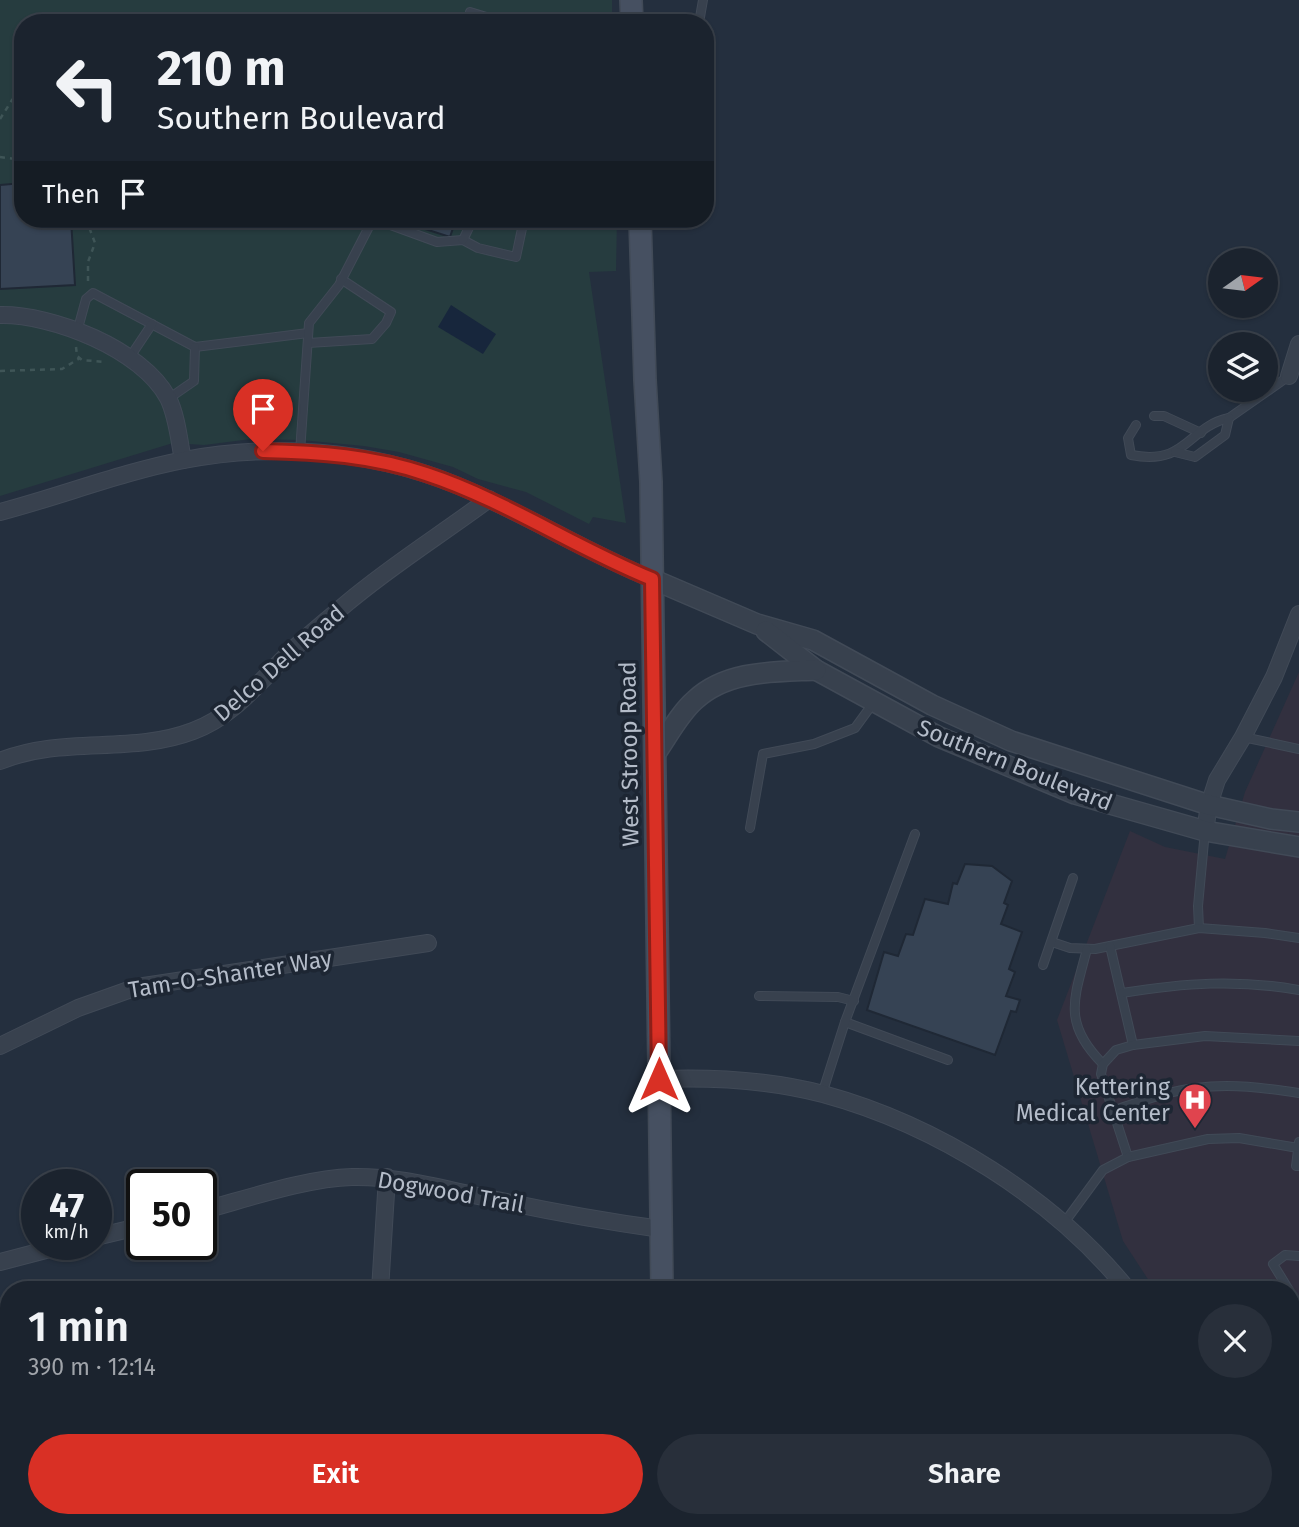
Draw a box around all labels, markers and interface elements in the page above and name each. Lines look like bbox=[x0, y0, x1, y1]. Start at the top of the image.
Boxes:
text: 210 m bbox=[157, 39, 286, 98]
icon: left bbox=[42, 42, 133, 133]
text: Southern Boulevard bbox=[157, 99, 446, 137]
icon: arrive bbox=[114, 175, 152, 213]
text: Then bbox=[42, 179, 100, 210]
north arrow bbox=[1208, 248, 1278, 318]
map controls bbox=[1208, 248, 1278, 402]
button: layers bbox=[1208, 332, 1278, 402]
pin bbox=[233, 379, 293, 451]
icon: arrive bbox=[244, 390, 282, 428]
street label: Delco Dell Road bbox=[208, 599, 350, 727]
street label: West Stroop Road bbox=[613, 661, 645, 847]
street label: Southern Boulevard bbox=[914, 713, 1116, 817]
street label: Tam-O-Shanter Way bbox=[126, 944, 334, 1004]
position arrow bbox=[622, 1042, 696, 1116]
place label: Kettering Medical Center bbox=[1016, 1073, 1170, 1127]
hospital icon: Kettering Medical Center bbox=[1176, 1081, 1214, 1130]
street label: Dogwood Trail bbox=[375, 1165, 527, 1219]
speed limit sign: 50 bbox=[126, 1169, 217, 1260]
text: 47 bbox=[49, 1184, 84, 1226]
text: km/h bbox=[44, 1221, 89, 1243]
text: 1 min bbox=[28, 1302, 129, 1352]
button: close bbox=[1198, 1304, 1272, 1378]
text: 390 m · 12:14 bbox=[28, 1353, 156, 1381]
button: Exit bbox=[28, 1434, 643, 1514]
button: Share bbox=[657, 1434, 1272, 1514]

